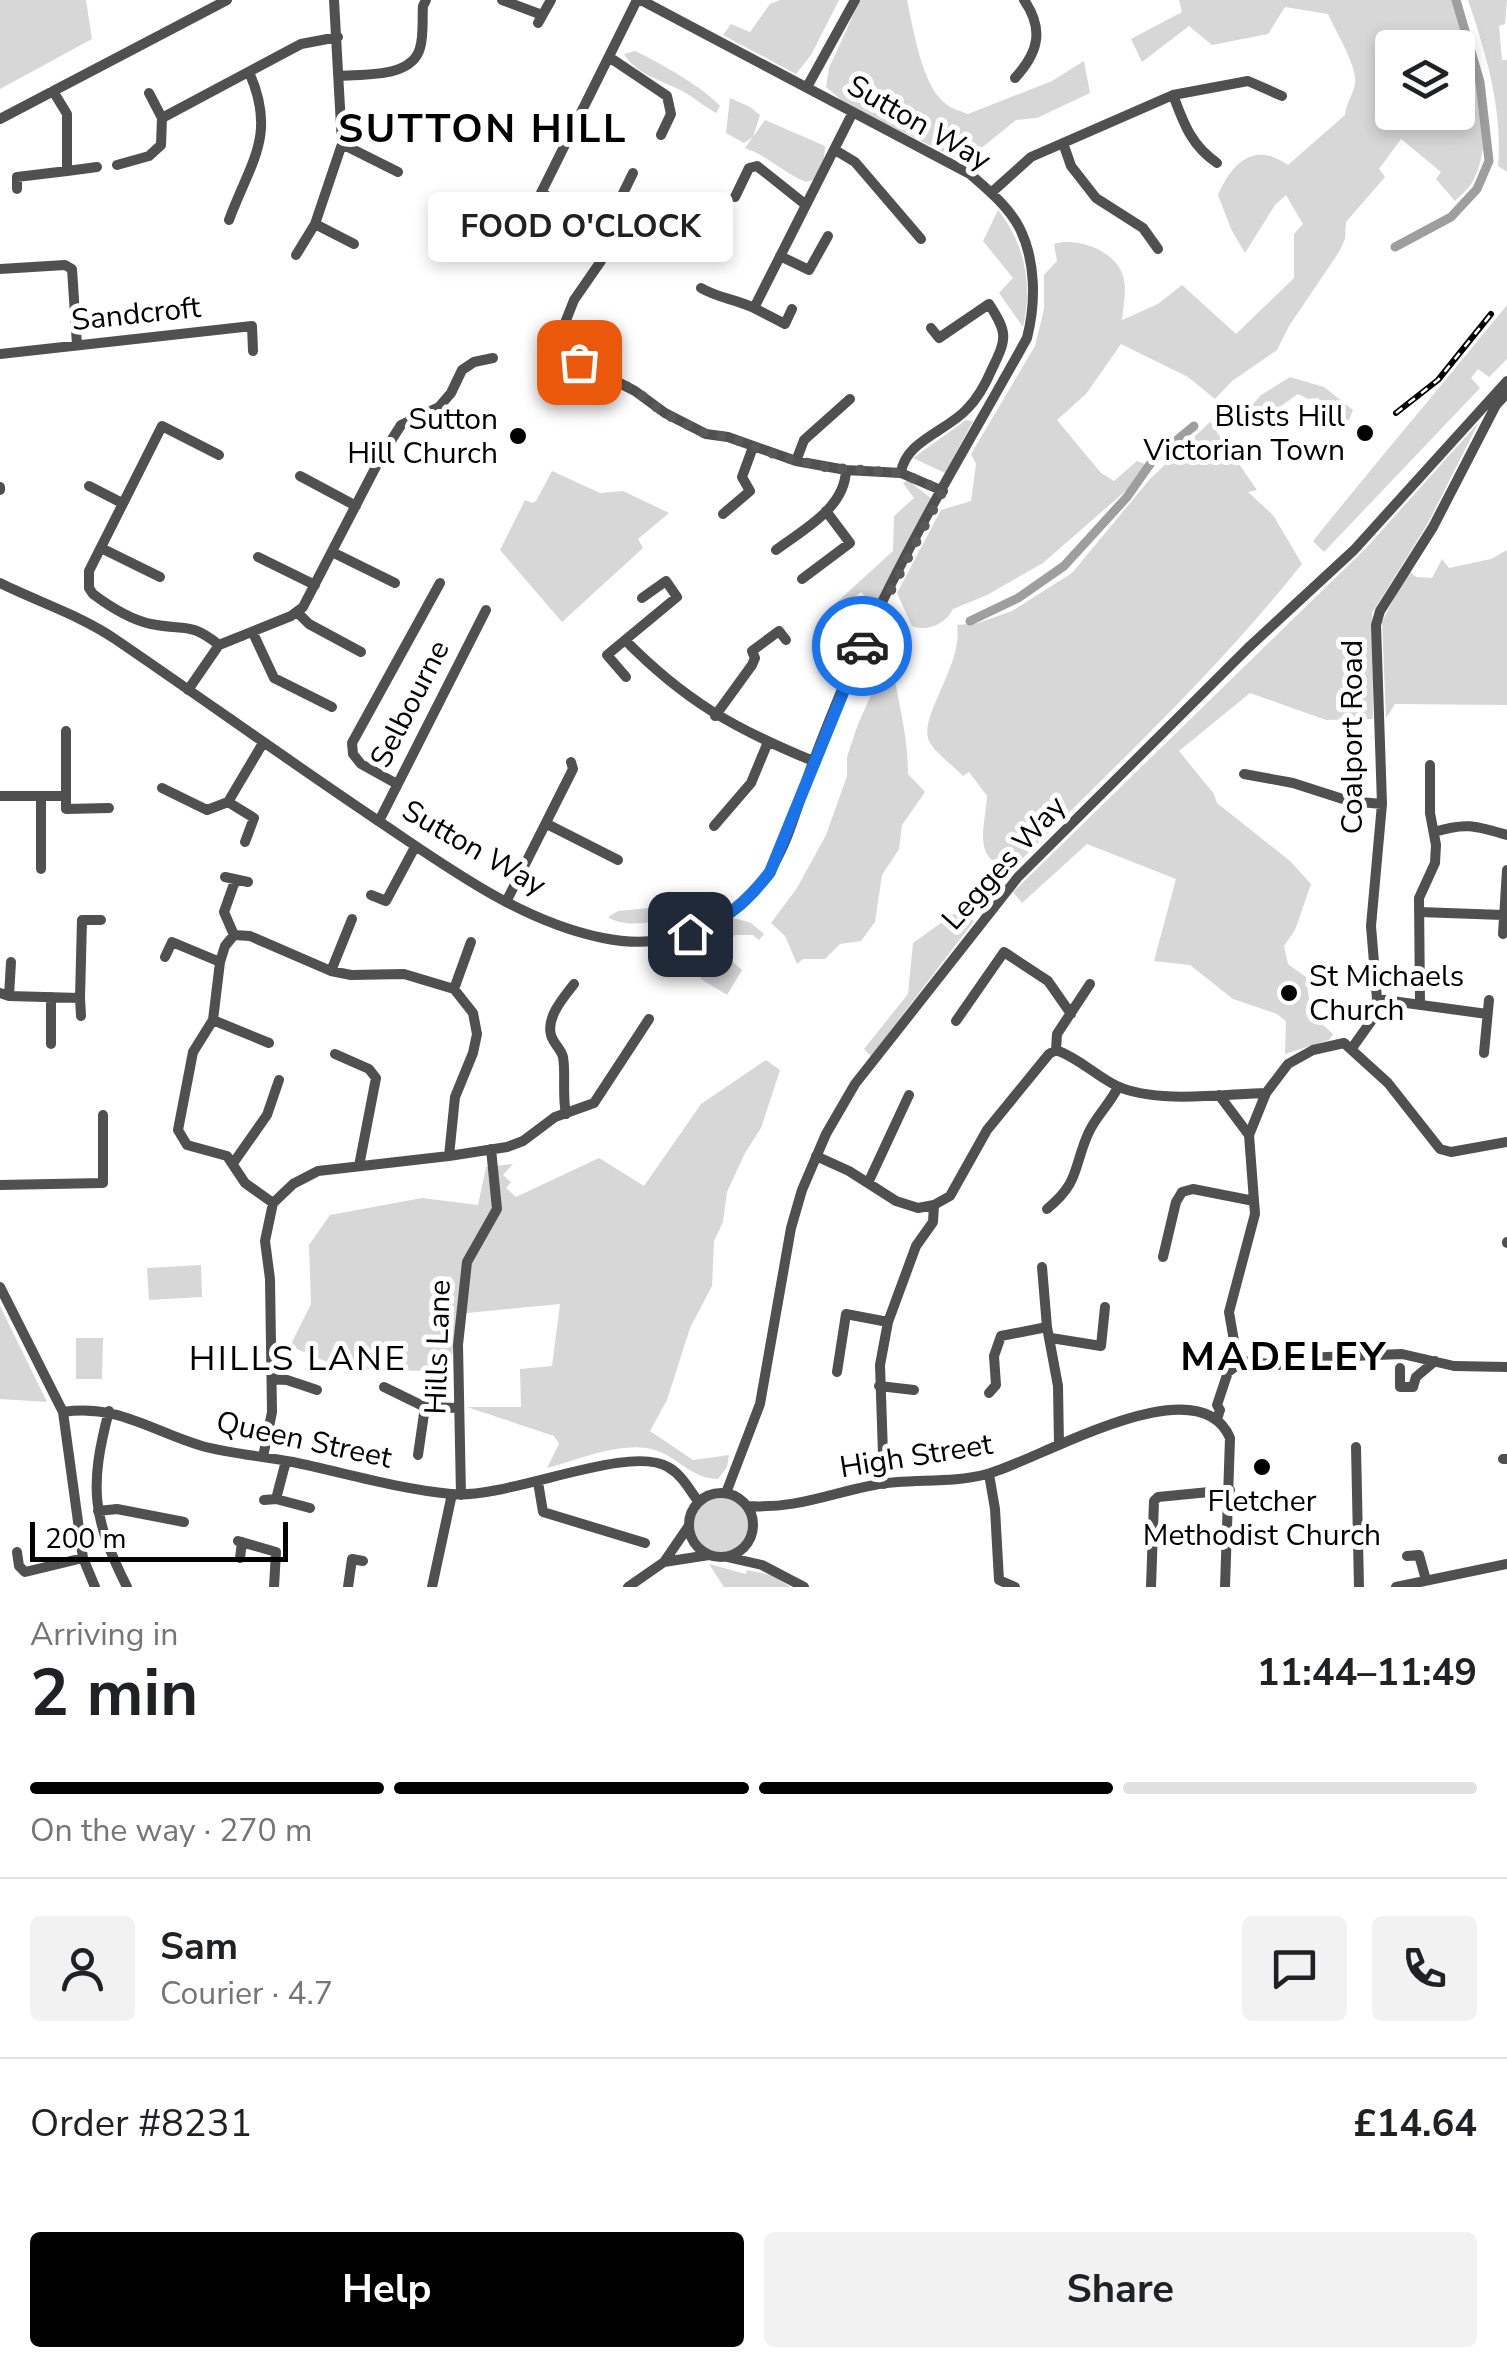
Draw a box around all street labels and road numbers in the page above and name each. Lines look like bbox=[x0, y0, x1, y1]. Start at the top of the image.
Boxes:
street label: Sutton Way bbox=[840, 65, 999, 181]
street label: Sandcroft bbox=[69, 287, 203, 341]
street label: Selbourne bbox=[360, 633, 460, 775]
street label: Coalport Road bbox=[1332, 640, 1373, 834]
street label: Legges Way bbox=[933, 786, 1076, 939]
street label: Sutton Way bbox=[395, 790, 554, 906]
street label: Hills Lane bbox=[415, 1279, 461, 1415]
street label: Queen Street bbox=[212, 1401, 396, 1479]
street label: High Street bbox=[837, 1424, 996, 1488]

